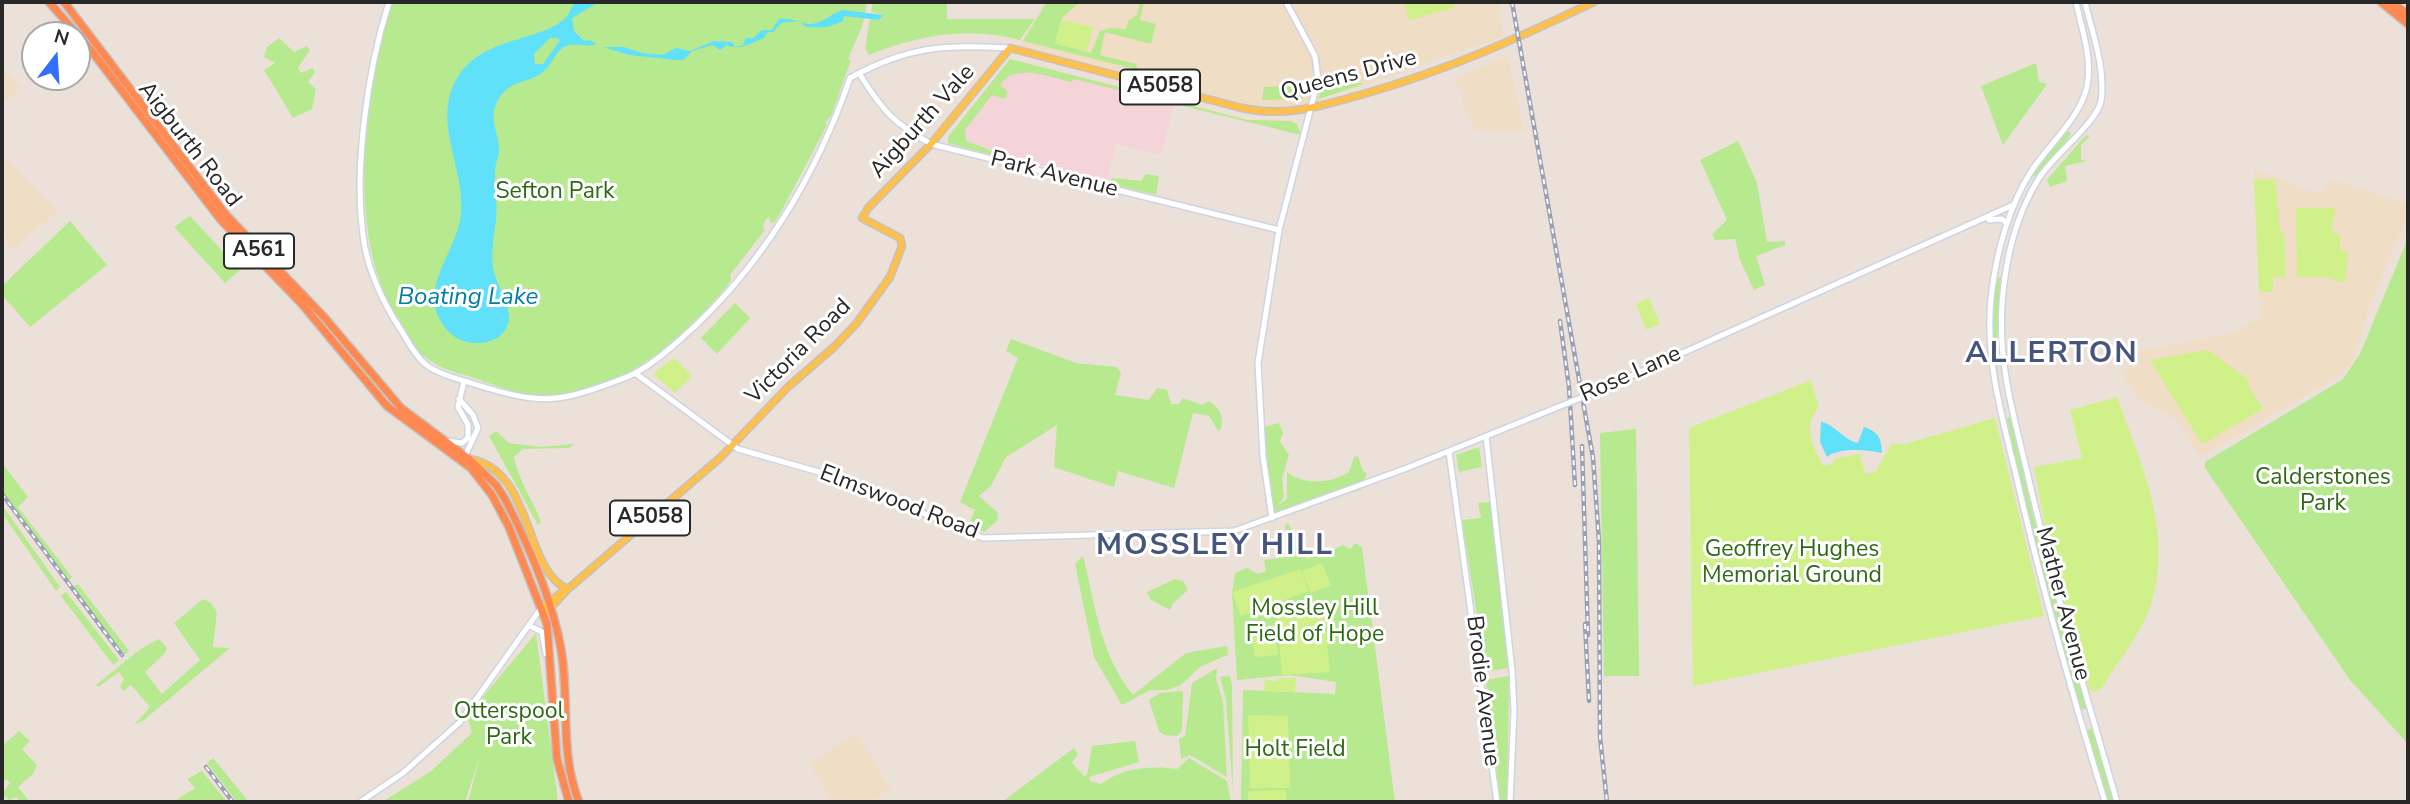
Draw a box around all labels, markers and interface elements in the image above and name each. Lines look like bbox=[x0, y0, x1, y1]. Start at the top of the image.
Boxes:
north arrow bbox=[21, 21, 91, 91]
text: N bbox=[51, 23, 72, 52]
street label: Queens Drive bbox=[1278, 45, 1420, 107]
street label: Aigburth Vale bbox=[865, 59, 981, 185]
road number: A5058 bbox=[1120, 70, 1200, 104]
street label: Aigburth Road bbox=[132, 77, 246, 213]
street label: Park Avenue bbox=[988, 146, 1120, 204]
park label: Sefton Park bbox=[495, 178, 615, 206]
road number: A561 bbox=[224, 233, 294, 268]
water label: Boating Lake bbox=[398, 284, 538, 312]
street label: Victoria Road bbox=[741, 294, 857, 410]
district label: ALLERTON bbox=[1966, 337, 2138, 373]
street label: Rose Lane bbox=[1576, 341, 1686, 409]
street label: Elmswood Road bbox=[815, 460, 983, 546]
park label: Calderstones Park bbox=[2255, 464, 2391, 518]
road number: A5058 bbox=[610, 500, 690, 536]
street label: Mather Avenue bbox=[2028, 524, 2096, 684]
district label: MOSSLEY HILL bbox=[1097, 529, 1333, 565]
park label: Geoffrey Hughes Memorial Ground bbox=[1702, 536, 1882, 590]
park label: Mossley Hill Field of Hope bbox=[1246, 595, 1384, 649]
street label: Brodie Avenue bbox=[1459, 614, 1505, 768]
park label: Otterspool Park bbox=[454, 698, 564, 752]
park label: Holt Field bbox=[1244, 736, 1346, 764]

